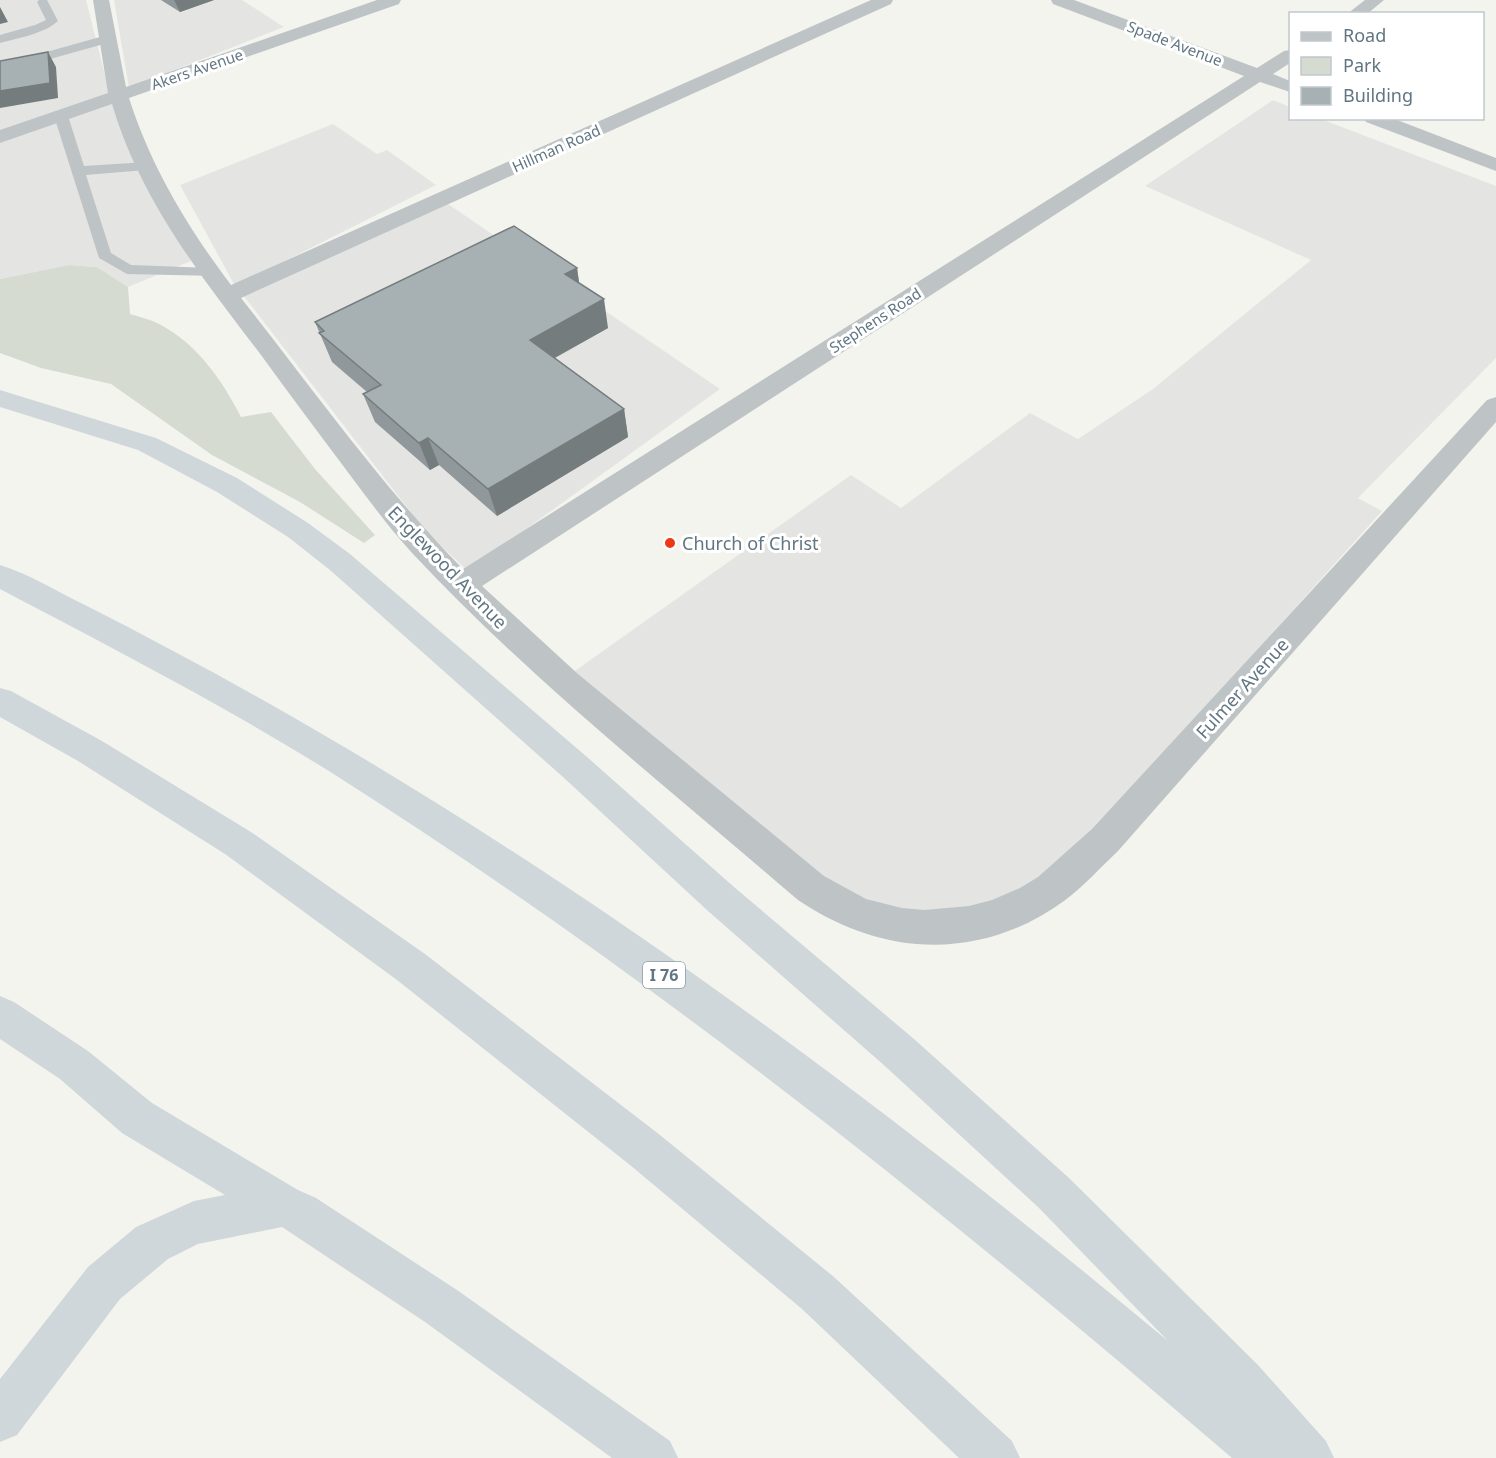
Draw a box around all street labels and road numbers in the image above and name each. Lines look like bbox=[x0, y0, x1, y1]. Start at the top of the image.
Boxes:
street label: Spade Avenue bbox=[1125, 16, 1225, 70]
street label: Akers Avenue bbox=[148, 44, 246, 94]
street label: Hillman Road bbox=[509, 120, 603, 176]
street label: Stephens Road bbox=[825, 283, 925, 357]
street label: Englewood Avenue bbox=[383, 501, 513, 633]
street label: Fulmer Avenue bbox=[1190, 633, 1294, 743]
road number: I 76 bbox=[643, 962, 685, 988]

